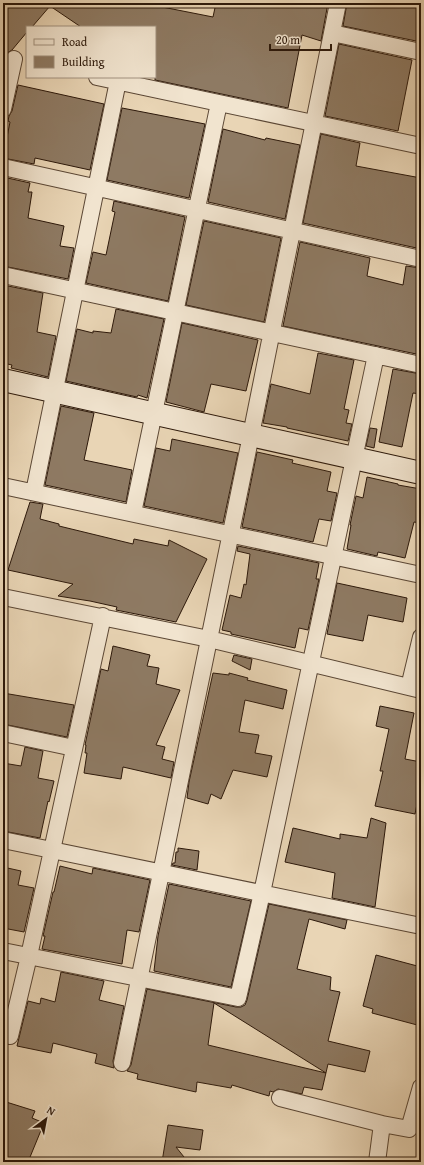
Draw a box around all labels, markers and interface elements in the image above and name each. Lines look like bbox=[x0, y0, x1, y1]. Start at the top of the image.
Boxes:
legend bbox=[26, 26, 156, 78]
scale bar bbox=[270, 26, 331, 52]
text: 20 m bbox=[276, 31, 300, 48]
text: Road bbox=[62, 33, 88, 50]
text: Building bbox=[62, 53, 105, 70]
north arrow bbox=[26, 1099, 66, 1139]
text: N bbox=[44, 1102, 59, 1120]

